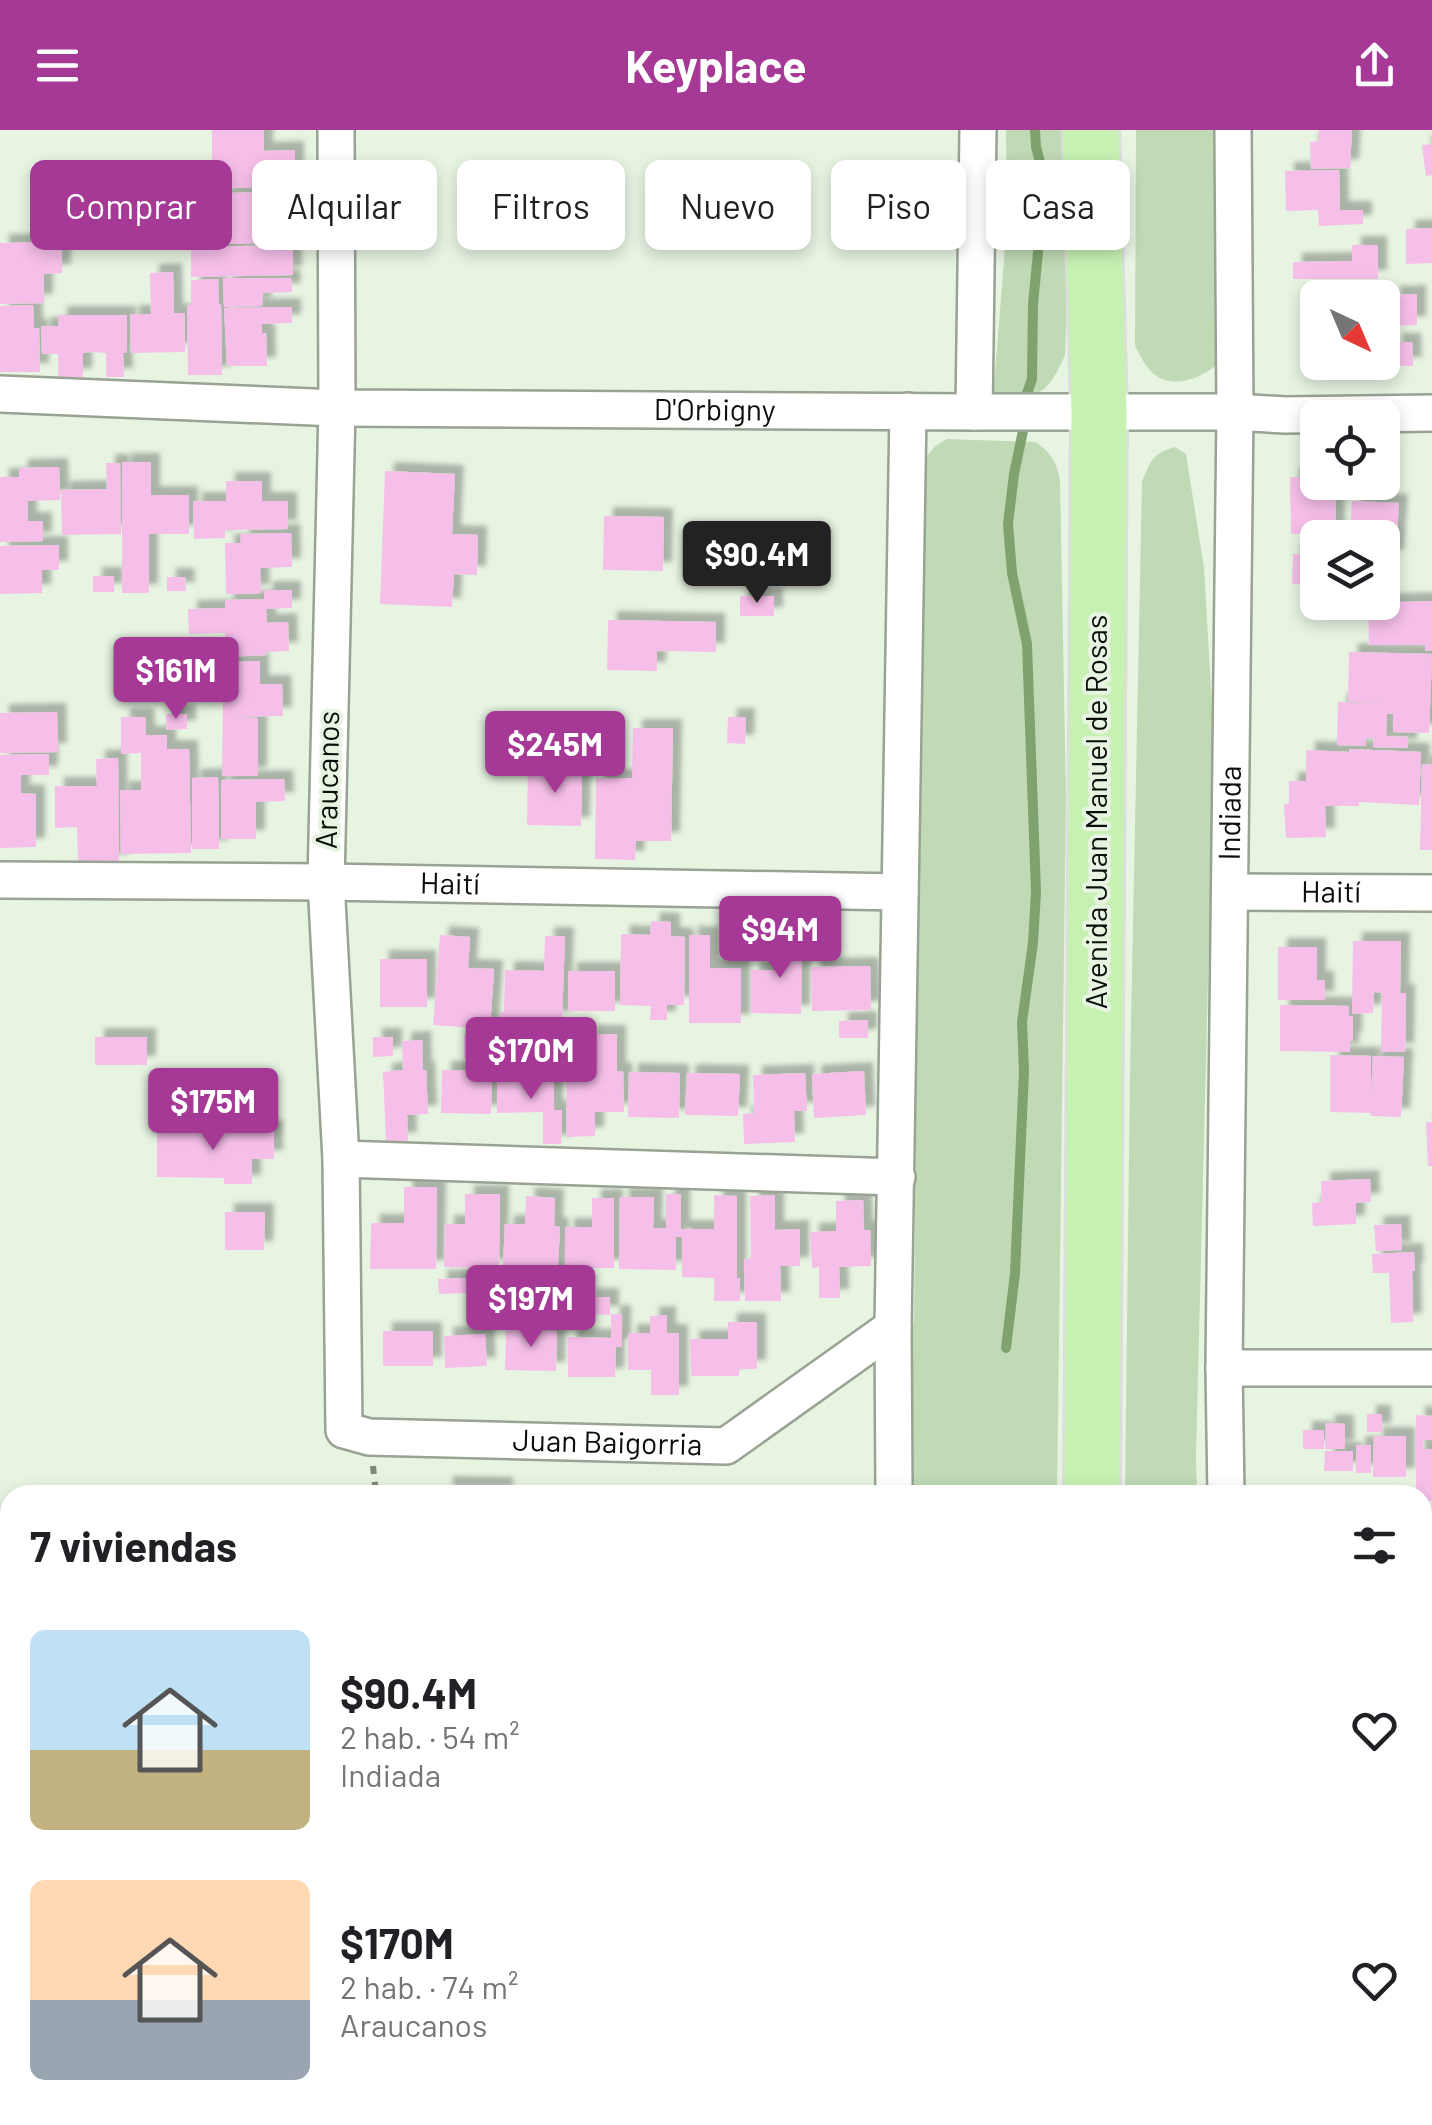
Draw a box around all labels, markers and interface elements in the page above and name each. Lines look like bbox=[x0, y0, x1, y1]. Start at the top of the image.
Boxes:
icon: menu bbox=[30, 38, 85, 93]
text: Keyplace bbox=[625, 38, 807, 92]
icon: share bbox=[1347, 38, 1402, 93]
chip: Comprar bbox=[30, 160, 232, 250]
chip: Alquilar bbox=[252, 160, 437, 250]
chip: Filtros bbox=[457, 160, 625, 250]
chip: Nuevo bbox=[645, 160, 811, 250]
chip: Piso bbox=[831, 160, 966, 250]
chip: Casa bbox=[986, 160, 1130, 250]
north arrow bbox=[1300, 280, 1400, 380]
map controls bbox=[1300, 280, 1400, 620]
street label: D'Orbigny bbox=[654, 390, 776, 427]
button: locate bbox=[1300, 400, 1400, 500]
button: layers bbox=[1300, 520, 1400, 620]
pin: $90.4M bbox=[676, 521, 838, 606]
text: $90.4M bbox=[705, 534, 809, 572]
street label: Avenida Juan Manuel de Rosas bbox=[1077, 615, 1113, 1009]
pin: $161M bbox=[106, 637, 246, 722]
text: $161M bbox=[136, 650, 216, 688]
street label: Araucanos bbox=[307, 711, 345, 849]
pin: $245M bbox=[485, 711, 625, 796]
text: $245M bbox=[507, 724, 603, 762]
street label: Indiada bbox=[1210, 765, 1247, 861]
street label: Haití bbox=[420, 864, 480, 901]
street label: Haití bbox=[1301, 872, 1361, 909]
pin: $94M bbox=[721, 896, 839, 981]
text: $94M bbox=[741, 909, 819, 947]
pin: $170M bbox=[461, 1017, 601, 1102]
text: $170M bbox=[488, 1030, 574, 1068]
pin: $175M bbox=[143, 1068, 283, 1153]
text: $175M bbox=[170, 1081, 256, 1119]
pin: $197M bbox=[461, 1265, 601, 1350]
text: $197M bbox=[488, 1278, 574, 1316]
street label: Juan Baigorria bbox=[512, 1421, 703, 1461]
icon: filters bbox=[1347, 1518, 1402, 1573]
text: 7 viviendas bbox=[30, 1520, 237, 1570]
text: $90.4M bbox=[340, 1667, 477, 1717]
icon: home bbox=[110, 1670, 230, 1790]
icon: heart bbox=[1347, 1703, 1402, 1758]
text: 2 hab. · 54 m² bbox=[340, 1717, 520, 1755]
text: Indiada bbox=[340, 1755, 441, 1793]
text: $170M bbox=[340, 1917, 454, 1967]
icon: home bbox=[110, 1920, 230, 2040]
icon: heart bbox=[1347, 1953, 1402, 2008]
text: 2 hab. · 74 m² bbox=[340, 1967, 518, 2005]
text: Araucanos bbox=[340, 2005, 487, 2043]

